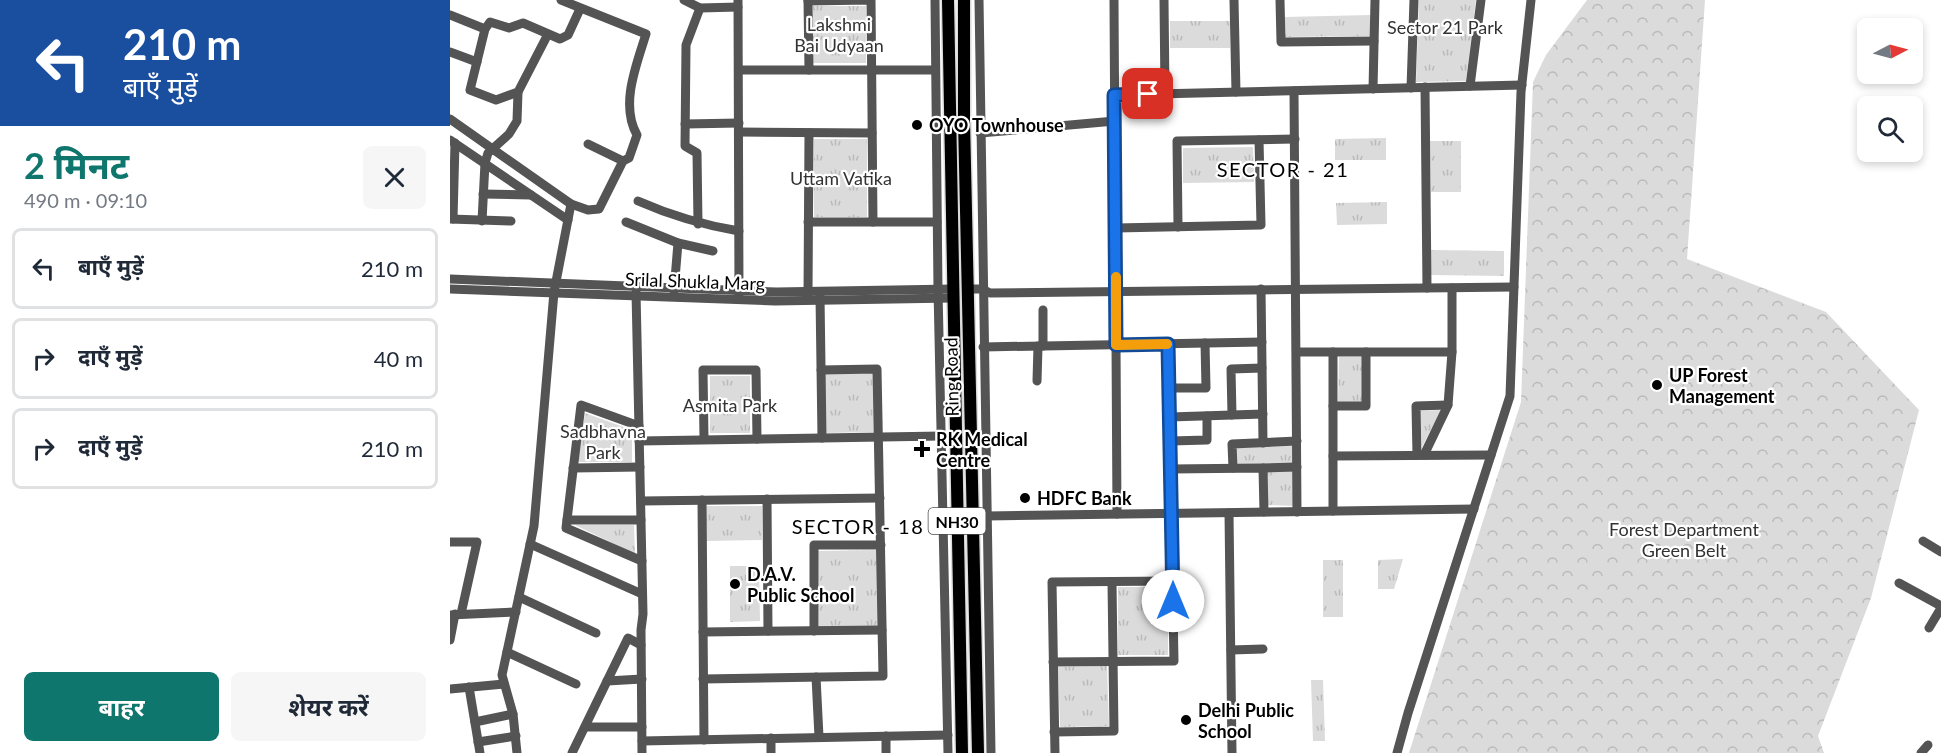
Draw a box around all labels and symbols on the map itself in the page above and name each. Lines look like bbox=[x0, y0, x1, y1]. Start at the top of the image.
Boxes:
park label: Lakshmi Bai Udyaan bbox=[794, 13, 884, 56]
park label: Sector 21 Park bbox=[1387, 16, 1504, 38]
north arrow bbox=[1857, 18, 1923, 84]
pin bbox=[1122, 68, 1173, 119]
place label: OYO Townhouse bbox=[929, 114, 1064, 136]
marker: OYO Townhouse bbox=[910, 118, 924, 132]
district label: SECTOR - 21 bbox=[1217, 157, 1349, 181]
park label: Uttam Vatika bbox=[790, 167, 892, 189]
street label: Srilal Shukla Marg bbox=[625, 268, 765, 294]
street label: Ring Road bbox=[939, 337, 963, 417]
place label: UP Forest Management bbox=[1669, 364, 1775, 407]
marker: UP Forest Management bbox=[1650, 378, 1664, 392]
park label: Asmita Park bbox=[683, 394, 778, 416]
park label: Sadbhavna Park bbox=[560, 420, 646, 463]
place label: RK Medical Centre bbox=[936, 428, 1028, 471]
marker: RK Medical Centre bbox=[913, 440, 931, 458]
place label: HDFC Bank bbox=[1037, 487, 1132, 509]
marker: HDFC Bank bbox=[1018, 491, 1032, 505]
road number: NH30 bbox=[928, 508, 986, 534]
district label: SECTOR - 18 bbox=[792, 514, 924, 538]
park label: Forest Department Green Belt bbox=[1609, 518, 1760, 561]
place label: D.A.V. Public School bbox=[747, 563, 854, 606]
position arrow bbox=[1141, 569, 1205, 633]
marker: D.A.V. Public School bbox=[728, 577, 742, 591]
place label: Delhi Public School bbox=[1198, 699, 1294, 742]
marker: Delhi Public School bbox=[1179, 713, 1193, 727]

